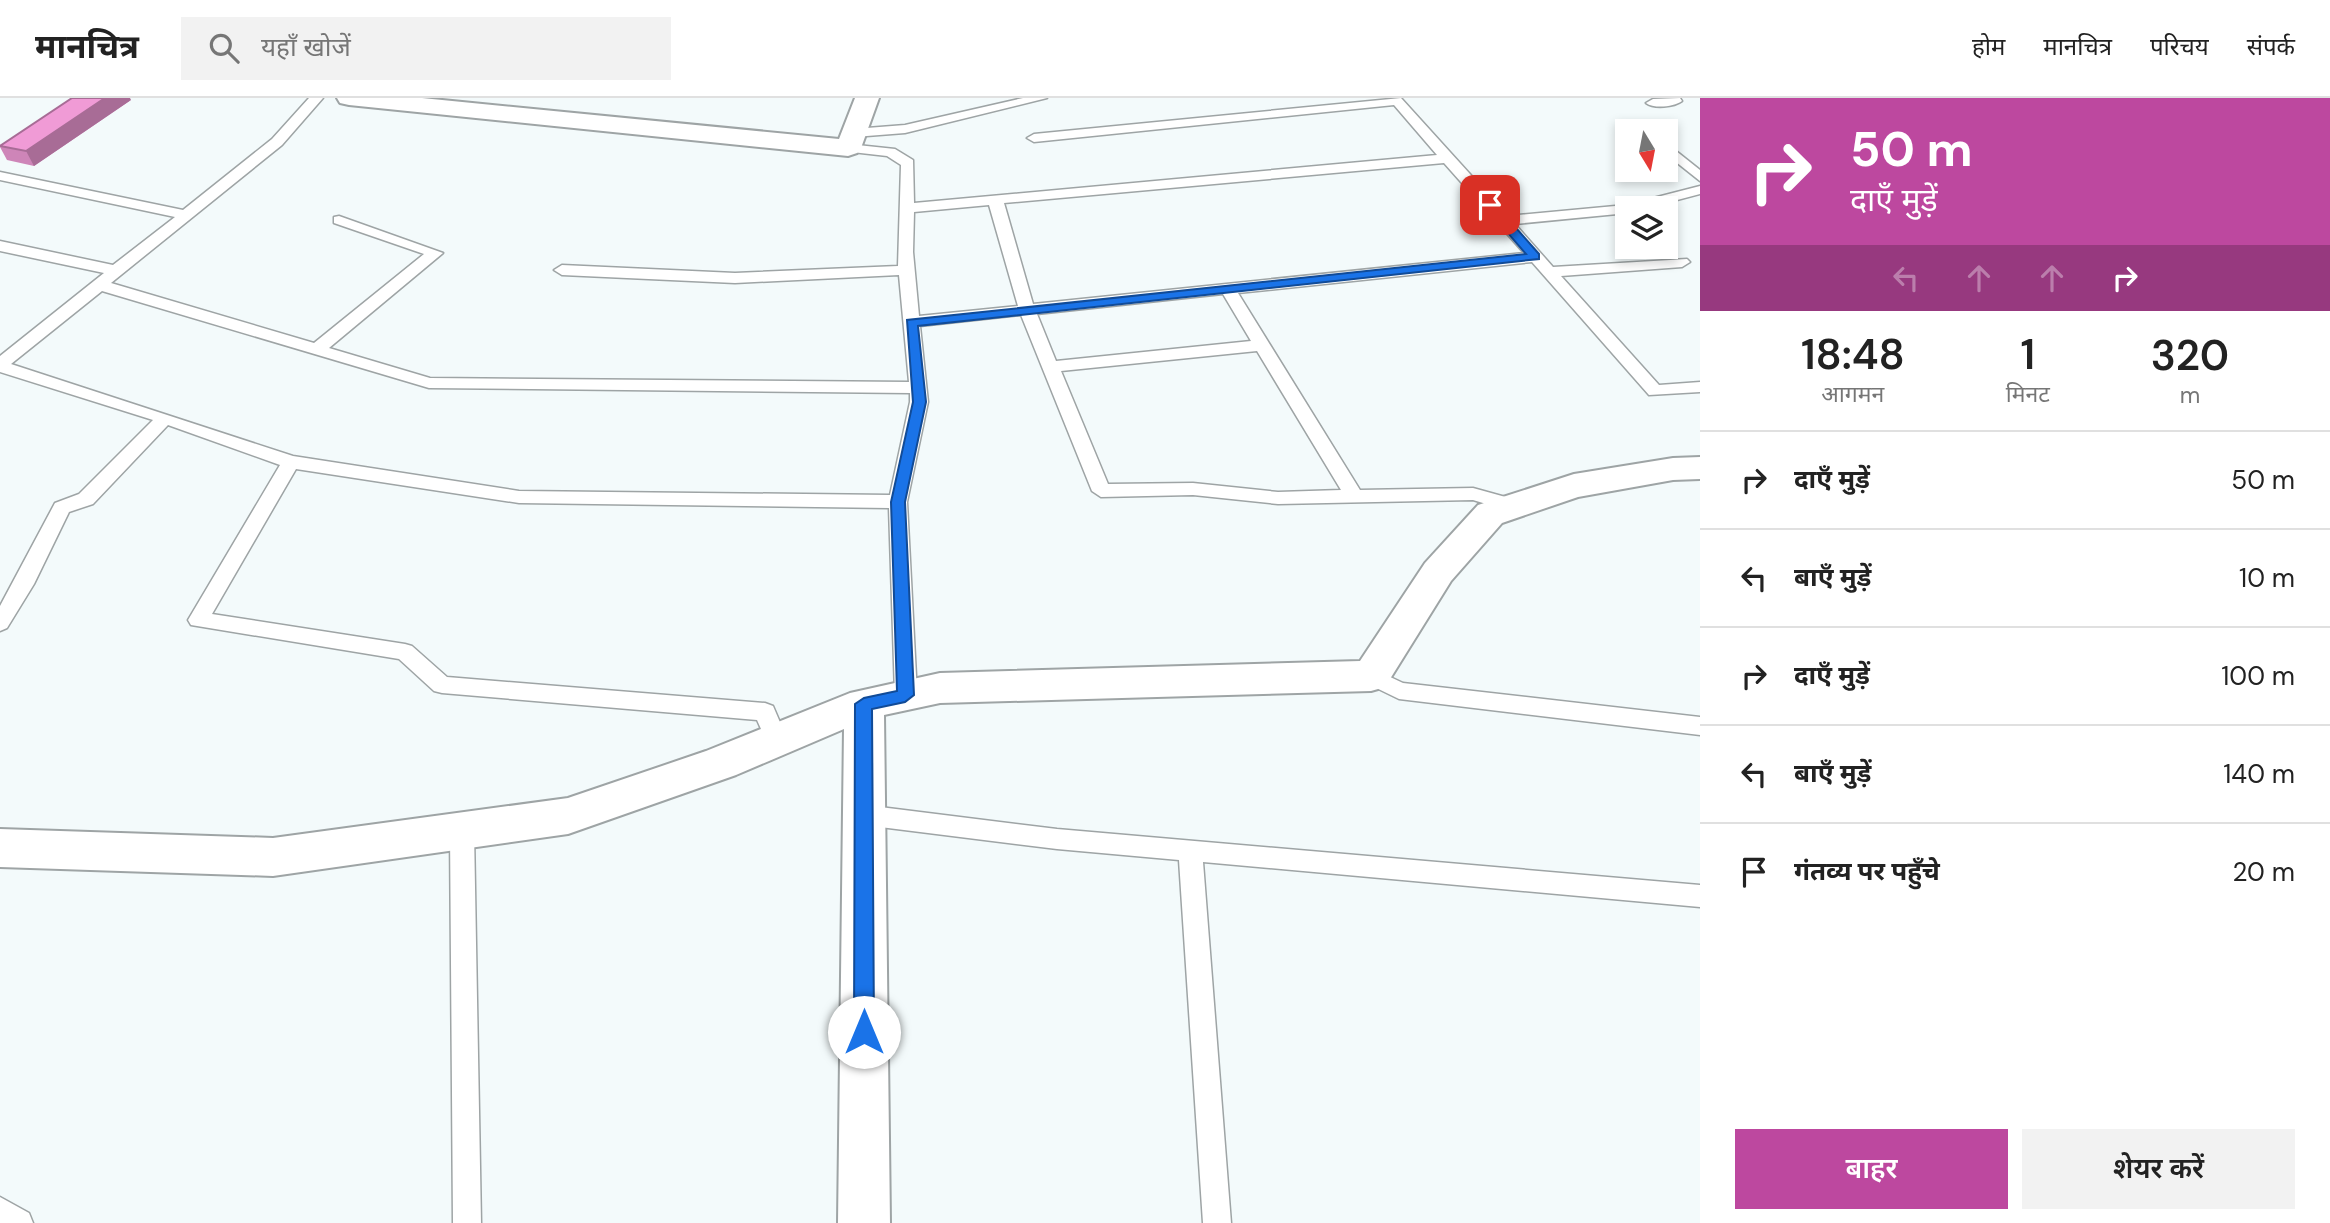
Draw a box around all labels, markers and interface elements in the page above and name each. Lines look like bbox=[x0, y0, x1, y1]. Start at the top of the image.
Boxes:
search box bbox=[181, 17, 671, 80]
text: मानचित्र bbox=[35, 25, 139, 68]
icon: search bbox=[205, 29, 243, 67]
text: यहाँ खोजें bbox=[261, 30, 351, 64]
text: होम bbox=[1972, 31, 2005, 62]
text: मानचित्र bbox=[2043, 31, 2112, 62]
text: परिचय bbox=[2150, 31, 2209, 62]
text: संपर्क bbox=[2247, 31, 2295, 62]
text: 50 m bbox=[1850, 117, 1973, 181]
north arrow bbox=[1615, 119, 1678, 182]
map controls bbox=[1615, 119, 1678, 259]
icon: right bbox=[1735, 126, 1826, 217]
pin bbox=[1460, 175, 1520, 235]
text: दाएँ मुड़ें bbox=[1850, 179, 1938, 221]
icon: arrive bbox=[1471, 186, 1509, 224]
button: layers bbox=[1615, 196, 1678, 259]
icon: left bbox=[1887, 259, 1925, 297]
icon: ahead bbox=[1960, 259, 1998, 297]
icon: ahead bbox=[2033, 259, 2071, 297]
icon: right bbox=[2106, 259, 2144, 297]
text: 18:48 bbox=[1801, 327, 1905, 382]
text: 1 bbox=[2020, 327, 2035, 382]
text: 320 bbox=[2151, 328, 2229, 383]
text: आगमन bbox=[1821, 379, 1884, 409]
text: मिनट bbox=[2006, 379, 2050, 409]
text: m bbox=[2180, 380, 2200, 410]
icon: right bbox=[1735, 461, 1773, 499]
text: दाएँ मुड़ें bbox=[1794, 462, 1870, 496]
text: 50 m bbox=[2231, 463, 2295, 497]
icon: left bbox=[1735, 559, 1773, 597]
text: बाएँ मुड़ें bbox=[1794, 560, 1871, 594]
text: 10 m bbox=[2239, 561, 2295, 595]
icon: right bbox=[1735, 657, 1773, 695]
text: दाएँ मुड़ें bbox=[1794, 658, 1870, 692]
text: 100 m bbox=[2221, 659, 2295, 693]
icon: left bbox=[1735, 755, 1773, 793]
text: बाएँ मुड़ें bbox=[1794, 756, 1871, 790]
text: 140 m bbox=[2223, 757, 2295, 791]
icon: arrive bbox=[1735, 853, 1773, 891]
text: गंतव्य पर पहुँचे bbox=[1794, 854, 1940, 888]
text: 20 m bbox=[2232, 855, 2295, 889]
position arrow bbox=[827, 995, 901, 1069]
button: बाहर bbox=[1735, 1129, 2008, 1209]
button: शेयर करें bbox=[2022, 1129, 2295, 1209]

